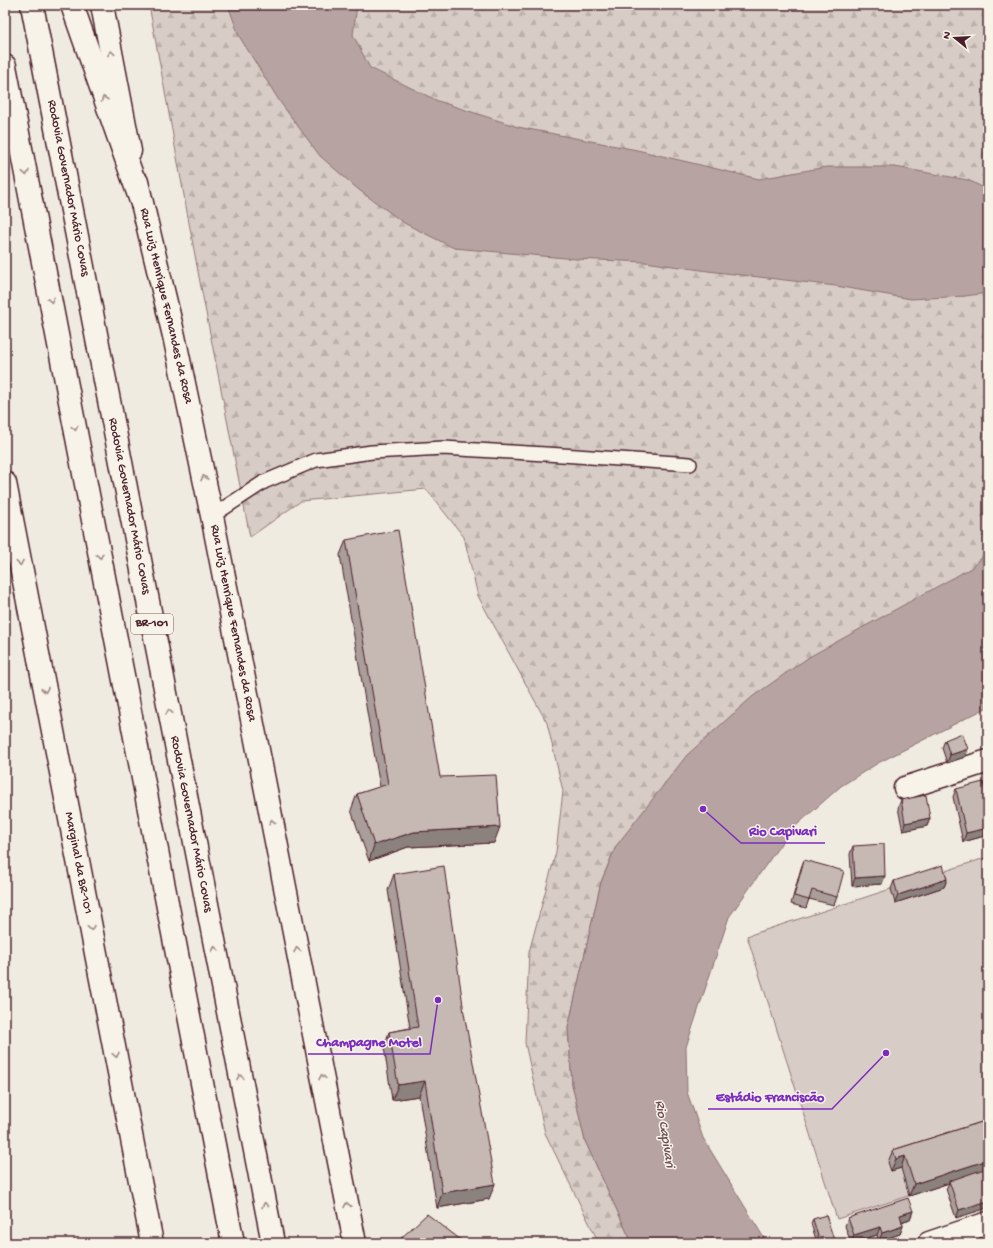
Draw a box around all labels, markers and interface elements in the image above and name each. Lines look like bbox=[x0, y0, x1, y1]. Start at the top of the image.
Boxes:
north arrow bbox=[935, 18, 975, 58]
text: N bbox=[941, 30, 954, 41]
one-way arrow bbox=[108, 50, 116, 56]
one-way arrow bbox=[101, 95, 109, 102]
street label: Rodovia Governador Mário Covas bbox=[44, 99, 93, 279]
one-way arrow bbox=[21, 170, 29, 176]
street label: Rua Luiz Henrique Fernandes da Rosa bbox=[136, 207, 196, 406]
one-way arrow bbox=[46, 297, 54, 303]
street label: Rodovia Governador Mário Covas bbox=[105, 417, 154, 597]
one-way arrow bbox=[71, 425, 79, 431]
one-way arrow bbox=[201, 474, 209, 481]
street label: Rua Luiz Henrique Fernandes da Rosa bbox=[207, 523, 260, 724]
one-way arrow bbox=[95, 552, 104, 559]
one-way arrow bbox=[16, 559, 24, 566]
road number: BR-101 bbox=[131, 614, 173, 634]
one-way arrow bbox=[40, 687, 49, 693]
one-way arrow bbox=[166, 709, 174, 715]
street label: Rodovia Governador Mário Covas bbox=[167, 735, 216, 915]
street label: Marginal da BR-101 bbox=[61, 811, 95, 915]
callout: Rio Capivari bbox=[741, 817, 825, 843]
one-way arrow bbox=[268, 819, 277, 825]
text: Rio Capivari bbox=[748, 824, 817, 841]
one-way arrow bbox=[86, 925, 95, 931]
one-way arrow bbox=[212, 946, 220, 953]
one-way arrow bbox=[293, 946, 302, 953]
callout: Champagne Motel bbox=[308, 1028, 430, 1054]
text: Champagne Motel bbox=[315, 1035, 422, 1052]
one-way arrow bbox=[111, 1052, 119, 1059]
one-way arrow bbox=[237, 1074, 245, 1080]
one-way arrow bbox=[318, 1074, 326, 1080]
callout: Estádio Franciscão bbox=[708, 1083, 832, 1109]
text: Estádio Franciscão bbox=[716, 1090, 825, 1107]
water label: Rio Capivari bbox=[650, 1099, 678, 1171]
one-way arrow bbox=[261, 1202, 270, 1208]
one-way arrow bbox=[343, 1202, 352, 1208]

